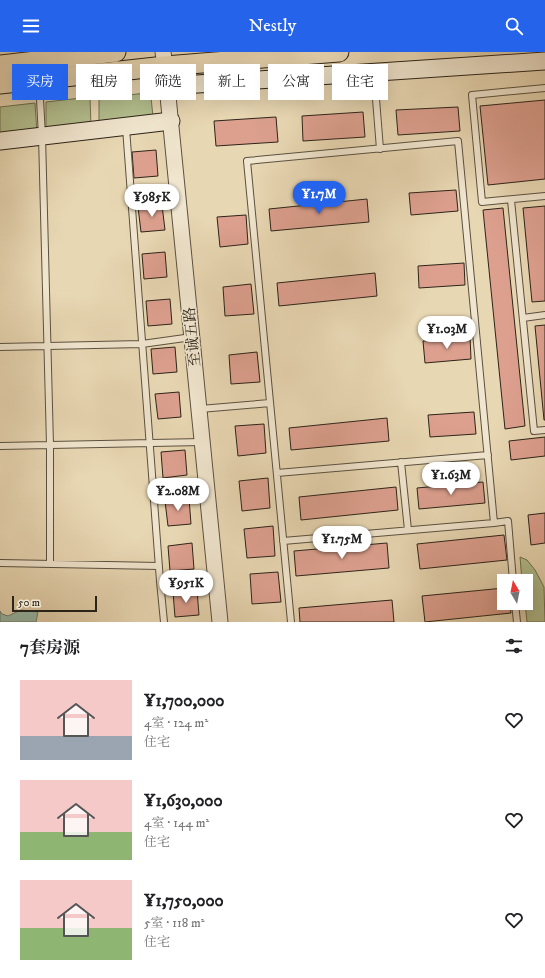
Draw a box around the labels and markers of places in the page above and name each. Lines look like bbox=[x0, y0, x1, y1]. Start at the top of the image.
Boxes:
pin: ¥1.7M bbox=[291, 181, 347, 215]
pin: ¥985K bbox=[124, 184, 180, 218]
pin: ¥1.03M bbox=[414, 316, 480, 350]
pin: ¥1.63M bbox=[418, 462, 484, 496]
pin: ¥2.08M bbox=[145, 478, 211, 512]
pin: ¥1.75M bbox=[309, 526, 375, 560]
pin: ¥951K bbox=[158, 570, 214, 604]

